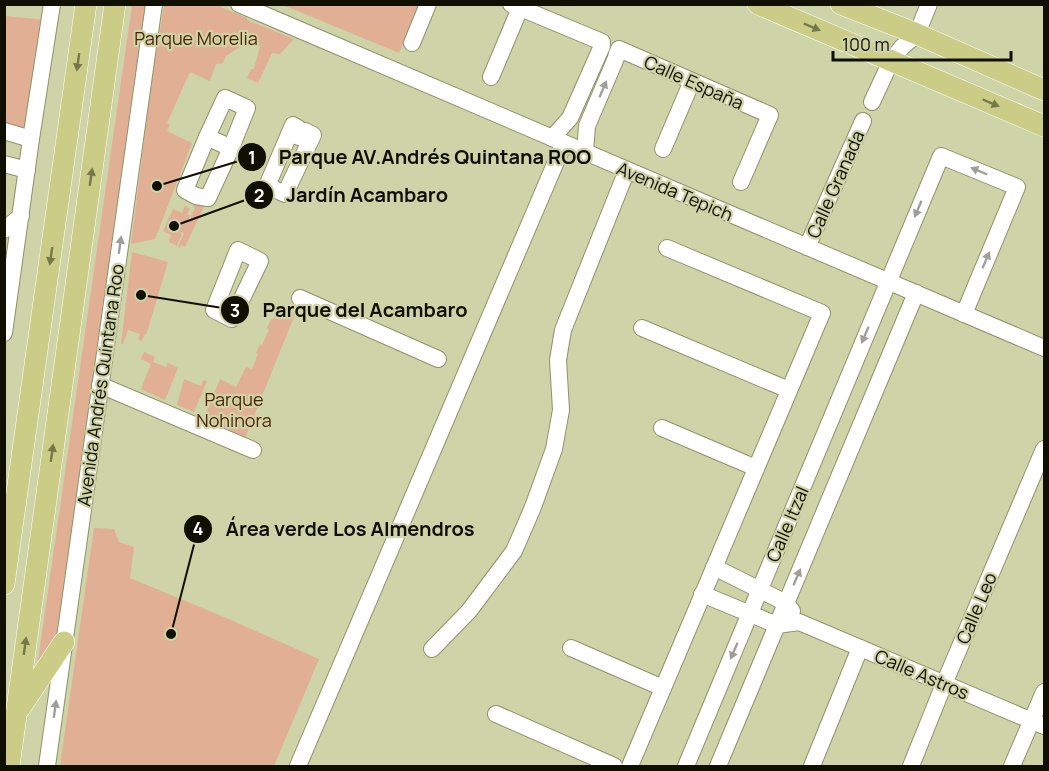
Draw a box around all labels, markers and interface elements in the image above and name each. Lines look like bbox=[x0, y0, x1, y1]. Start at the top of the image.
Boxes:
one-way arrow bbox=[803, 22, 821, 32]
scale bar bbox=[833, 24, 1012, 62]
park label: Parque Morelia bbox=[134, 26, 258, 50]
text: 100 m bbox=[842, 32, 890, 56]
street label: Calle España bbox=[640, 49, 748, 115]
one-way arrow bbox=[74, 53, 83, 72]
one-way arrow bbox=[598, 80, 608, 98]
one-way arrow bbox=[983, 98, 1001, 108]
street label: Calle Granada bbox=[801, 126, 869, 242]
callout: Parque AV.Andrés Quintana ROO bbox=[237, 138, 604, 176]
text: Parque AV.Andrés Quintana ROO bbox=[279, 143, 591, 170]
text: 1 bbox=[248, 145, 256, 169]
street label: Avenida Tepich bbox=[613, 156, 737, 226]
one-way arrow bbox=[87, 167, 96, 186]
one-way arrow bbox=[970, 167, 987, 176]
callout: Jardín Acambaro bbox=[244, 176, 460, 214]
text: Jardín Acambaro bbox=[286, 181, 448, 208]
text: 2 bbox=[254, 183, 264, 207]
one-way arrow bbox=[913, 201, 923, 219]
one-way arrow bbox=[115, 236, 124, 255]
one-way arrow bbox=[46, 246, 55, 265]
one-way arrow bbox=[982, 251, 991, 269]
street label: Avenida Andrés Quintana Roo bbox=[71, 262, 129, 508]
callout: Parque del Acambaro bbox=[220, 291, 479, 329]
text: Parque del Acambaro bbox=[262, 296, 468, 323]
text: 3 bbox=[230, 298, 240, 322]
one-way arrow bbox=[860, 327, 870, 345]
park label: Parque Nohinora bbox=[196, 387, 272, 432]
one-way arrow bbox=[48, 443, 57, 462]
street label: Calle Itzal bbox=[760, 482, 814, 566]
callout: Área verde Los Almendros bbox=[183, 510, 486, 548]
text: Área verde Los Almendros bbox=[226, 515, 475, 542]
text: 4 bbox=[193, 516, 204, 540]
one-way arrow bbox=[793, 568, 802, 586]
street label: Calle Leo bbox=[950, 568, 1002, 648]
one-way arrow bbox=[21, 637, 30, 656]
one-way arrow bbox=[729, 642, 738, 660]
street label: Calle Astros bbox=[871, 643, 973, 705]
one-way arrow bbox=[50, 699, 59, 718]

